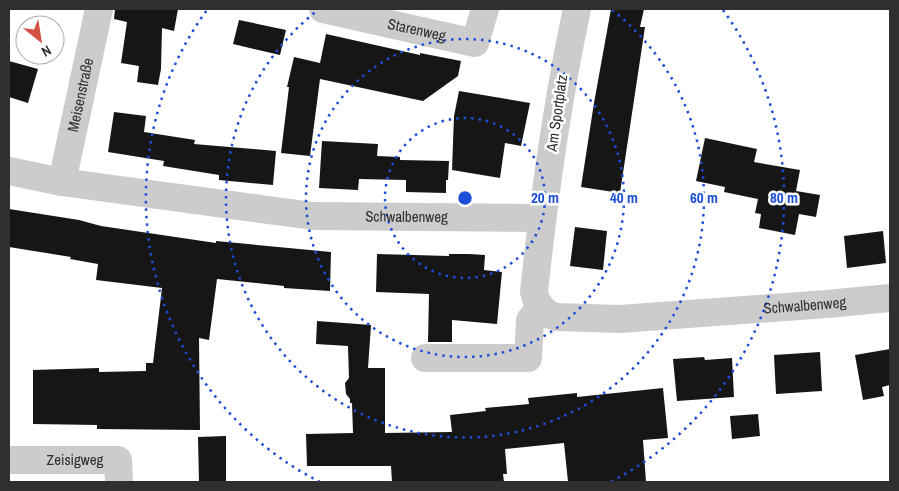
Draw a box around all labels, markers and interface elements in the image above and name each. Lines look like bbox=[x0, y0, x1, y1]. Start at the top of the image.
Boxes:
street label: Starenweg bbox=[386, 13, 448, 46]
north arrow bbox=[15, 15, 65, 65]
text: N bbox=[38, 41, 55, 61]
street label: Meisenstraße bbox=[62, 56, 98, 134]
street label: Am Sportplatz bbox=[541, 73, 572, 154]
text: 20 m bbox=[531, 187, 559, 208]
text: 40 m bbox=[610, 187, 638, 208]
text: 60 m bbox=[690, 187, 718, 208]
text: 80 m bbox=[770, 187, 798, 208]
centre of rings bbox=[456, 189, 474, 207]
street label: Schwalbenweg bbox=[365, 205, 448, 227]
street label: Schwalbenweg bbox=[763, 291, 847, 319]
street label: Zeisigweg bbox=[47, 449, 104, 470]

